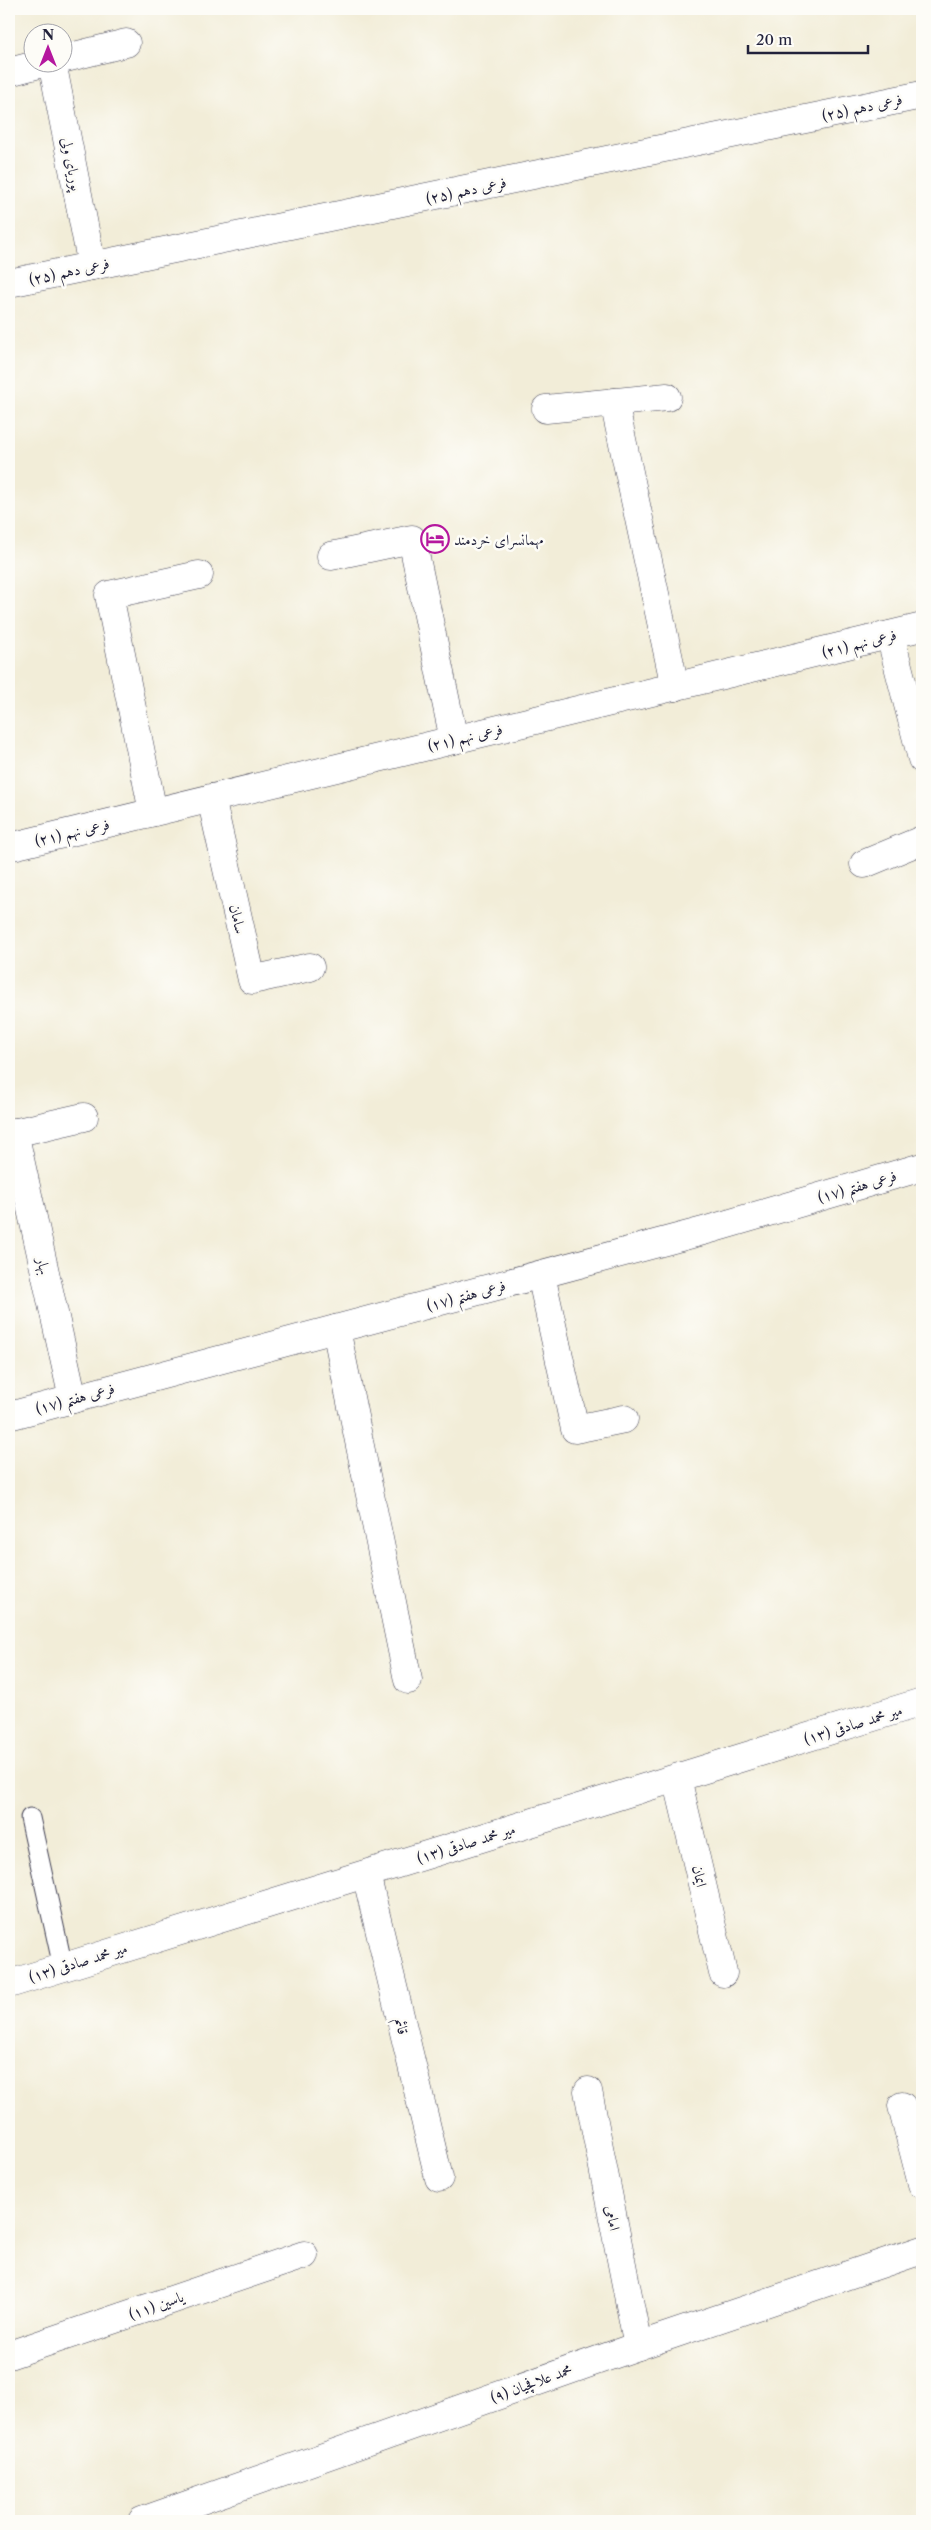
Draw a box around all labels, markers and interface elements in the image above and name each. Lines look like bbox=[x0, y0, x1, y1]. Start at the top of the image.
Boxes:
north arrow bbox=[22, 22, 72, 72]
scale bar bbox=[748, 22, 868, 54]
text: N bbox=[42, 26, 54, 44]
text: 20 m bbox=[756, 30, 792, 49]
street label: فرعی دهم (۲۵) bbox=[820, 89, 905, 130]
street label: پوریای ولی bbox=[56, 136, 87, 194]
street label: فرعی دهم (۲۵) bbox=[424, 172, 509, 213]
street label: فرعی دهم (۲۵) bbox=[27, 253, 112, 294]
hotel icon: مهمانسرای خردمند bbox=[420, 524, 450, 554]
place label: مهمانسرای خردمند bbox=[454, 530, 544, 550]
street label: فرعی نهم (۲۱) bbox=[820, 625, 899, 666]
street label: فرعی نهم (۲۱) bbox=[426, 719, 505, 760]
street label: فرعی نهم (۲۱) bbox=[33, 814, 112, 855]
street label: سامان bbox=[225, 902, 251, 936]
street label: فرعی هفتم (۱۷) bbox=[815, 1166, 900, 1212]
street label: بهار bbox=[31, 1253, 55, 1277]
street label: فرعی هفتم (۱۷) bbox=[424, 1275, 509, 1320]
street label: فرعی هفتم (۱۷) bbox=[33, 1378, 118, 1423]
street label: میر محمد صادقی (۱۳) bbox=[801, 1700, 905, 1748]
street label: میر محمد صادقی (۱۳) bbox=[414, 1819, 518, 1867]
street label: ایمان bbox=[688, 1863, 712, 1889]
street label: میر محمد صادقی (۱۳) bbox=[26, 1938, 130, 1986]
street label: قائم bbox=[387, 2016, 413, 2037]
street label: امامی bbox=[601, 2204, 625, 2232]
street label: یاسین (۱۱) bbox=[126, 2286, 187, 2323]
street label: محمد علافچیان (۹) bbox=[488, 2359, 575, 2408]

